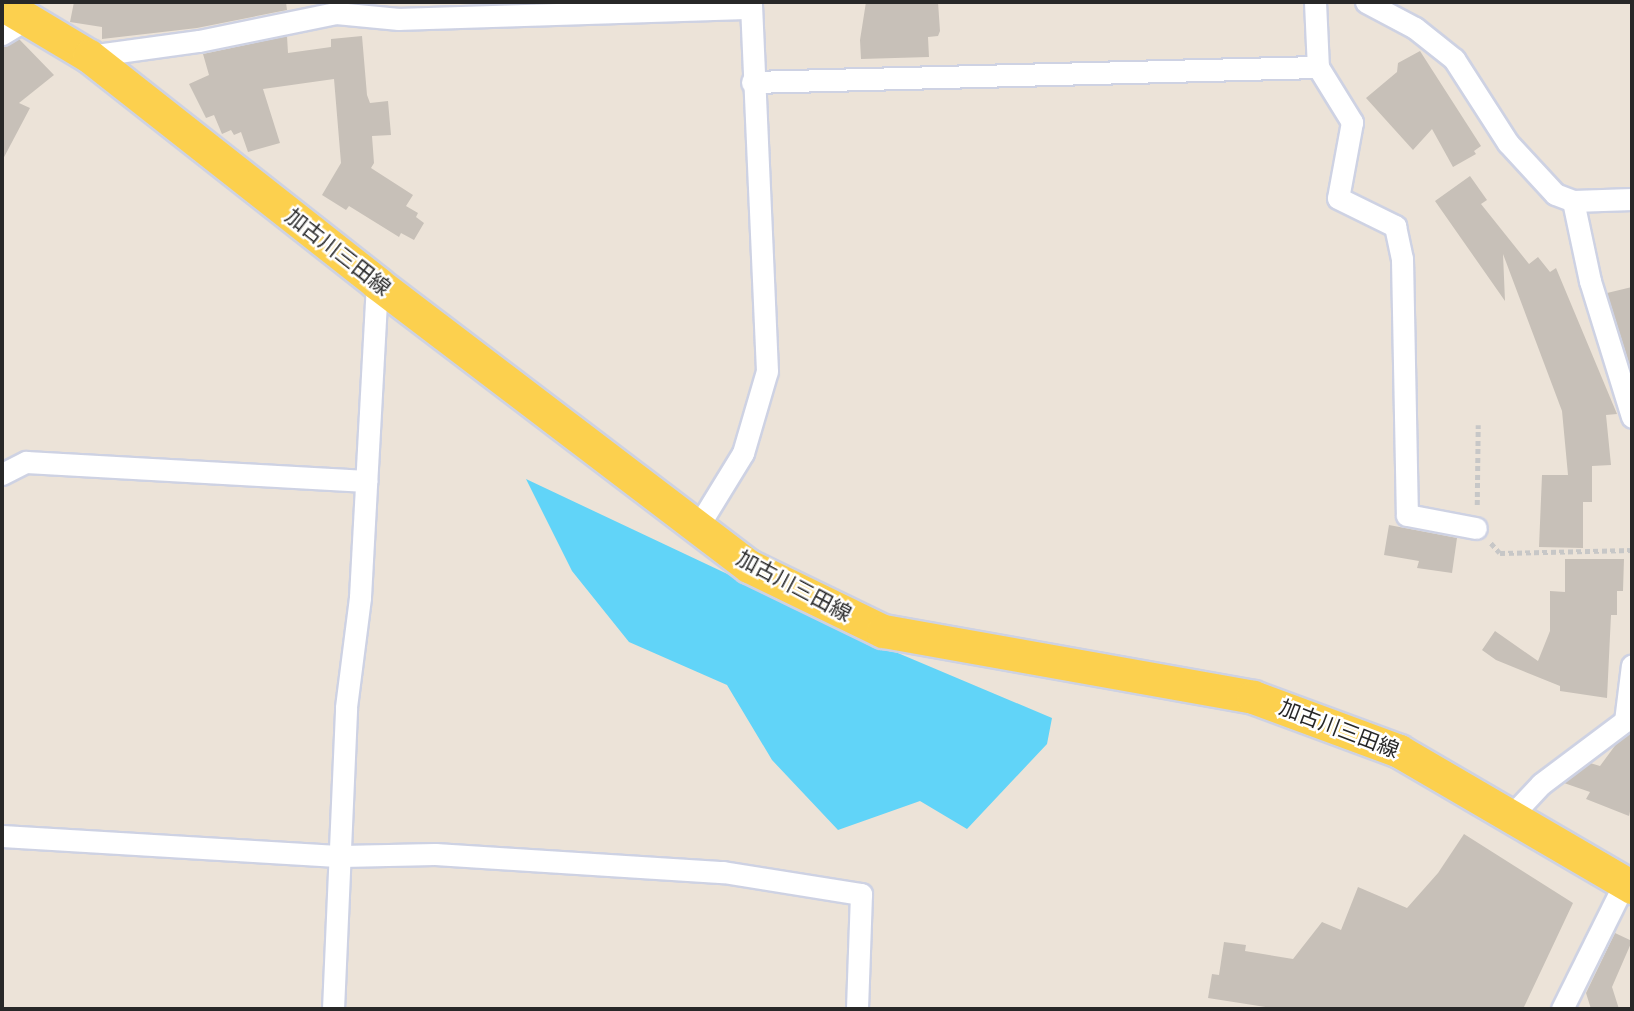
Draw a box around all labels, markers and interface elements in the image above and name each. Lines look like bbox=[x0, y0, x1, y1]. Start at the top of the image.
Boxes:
street label: 加古川三田線 bbox=[281, 203, 395, 301]
street label: 加古川三田線 bbox=[732, 545, 856, 627]
street label: 加古川三田線 bbox=[1276, 695, 1402, 763]

